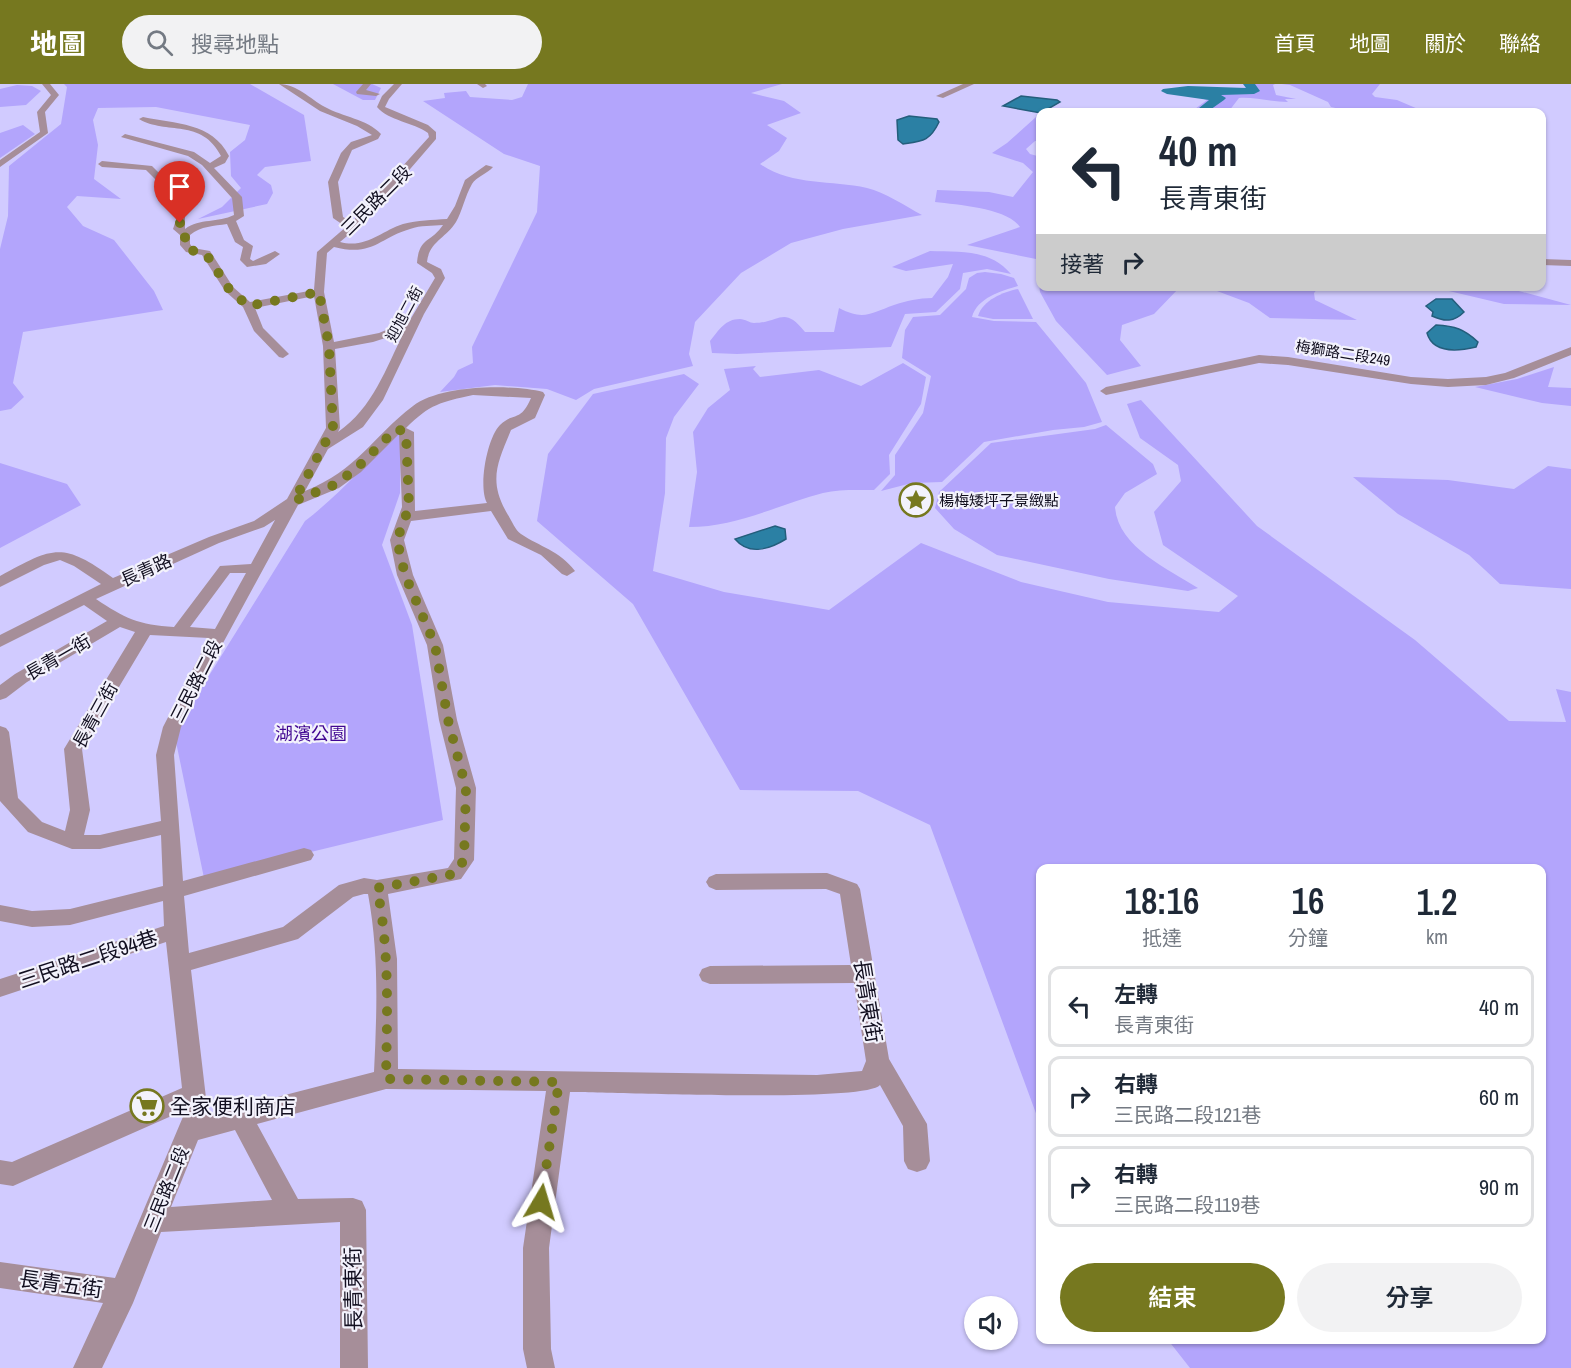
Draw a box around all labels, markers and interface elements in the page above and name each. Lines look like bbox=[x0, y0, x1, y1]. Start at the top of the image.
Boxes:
search box bbox=[122, 15, 542, 69]
text: 地圖 bbox=[30, 25, 86, 63]
icon: search bbox=[143, 26, 176, 59]
text: 搜尋地點 bbox=[191, 29, 279, 59]
text: 首頁 bbox=[1274, 29, 1316, 58]
text: 地圖 bbox=[1349, 29, 1391, 58]
text: 關於 bbox=[1424, 29, 1466, 58]
text: 聯絡 bbox=[1499, 29, 1541, 58]
text: 40 m bbox=[1159, 123, 1238, 179]
icon: left bbox=[1060, 132, 1138, 210]
street label: 三民路二段 bbox=[335, 159, 417, 241]
pin bbox=[154, 161, 205, 223]
icon: arrive bbox=[163, 170, 196, 203]
text: 長青東街 bbox=[1159, 180, 1267, 216]
icon: right bbox=[1116, 246, 1149, 279]
text: 接著 bbox=[1060, 249, 1104, 279]
street label: 迎旭二街 bbox=[381, 283, 427, 345]
street label: 梅獅路二段249 bbox=[1294, 335, 1392, 371]
place icon: 楊梅矮坪子景緻點 bbox=[898, 482, 934, 518]
place label: 楊梅矮坪子景緻點 bbox=[939, 490, 1059, 511]
street label: 長青路 bbox=[116, 548, 176, 592]
street label: 長青一街 bbox=[21, 628, 95, 686]
street label: 三民路二段 bbox=[164, 635, 228, 727]
street label: 長青三街 bbox=[67, 677, 123, 753]
park label: 湖濱公園 bbox=[275, 721, 347, 746]
text: 18:16 bbox=[1125, 877, 1199, 925]
text: 16 bbox=[1292, 877, 1324, 925]
text: 1.2 bbox=[1416, 878, 1458, 926]
street label: 三民路二段94巷 bbox=[14, 923, 162, 995]
text: km bbox=[1426, 923, 1448, 950]
text: 抵達 bbox=[1142, 924, 1182, 951]
text: 分鐘 bbox=[1288, 924, 1328, 951]
street label: 長青東街 bbox=[847, 957, 889, 1045]
text: 左轉 bbox=[1114, 979, 1158, 1009]
icon: left bbox=[1063, 990, 1096, 1023]
text: 40 m bbox=[1479, 992, 1519, 1022]
text: 長青東街 bbox=[1114, 1011, 1194, 1038]
text: 右轉 bbox=[1114, 1069, 1158, 1099]
icon: right bbox=[1063, 1080, 1096, 1113]
text: 60 m bbox=[1479, 1082, 1519, 1112]
supermarket icon: 全家便利商店 bbox=[129, 1088, 165, 1124]
place label: 全家便利商店 bbox=[170, 1092, 296, 1121]
text: 三民路二段121巷 bbox=[1114, 1101, 1261, 1128]
street label: 三民路二段 bbox=[138, 1143, 194, 1235]
text: 右轉 bbox=[1114, 1159, 1158, 1189]
position arrow bbox=[509, 1170, 573, 1234]
icon: right bbox=[1063, 1170, 1096, 1203]
text: 90 m bbox=[1479, 1172, 1519, 1202]
text: 三民路二段119巷 bbox=[1114, 1191, 1260, 1218]
street label: 長青東街 bbox=[338, 1247, 368, 1331]
button: 結束 bbox=[1060, 1263, 1285, 1332]
button: 分享 bbox=[1297, 1263, 1522, 1332]
street label: 長青五街 bbox=[17, 1264, 105, 1304]
map controls bbox=[964, 1296, 1018, 1350]
button: sound bbox=[964, 1296, 1018, 1350]

